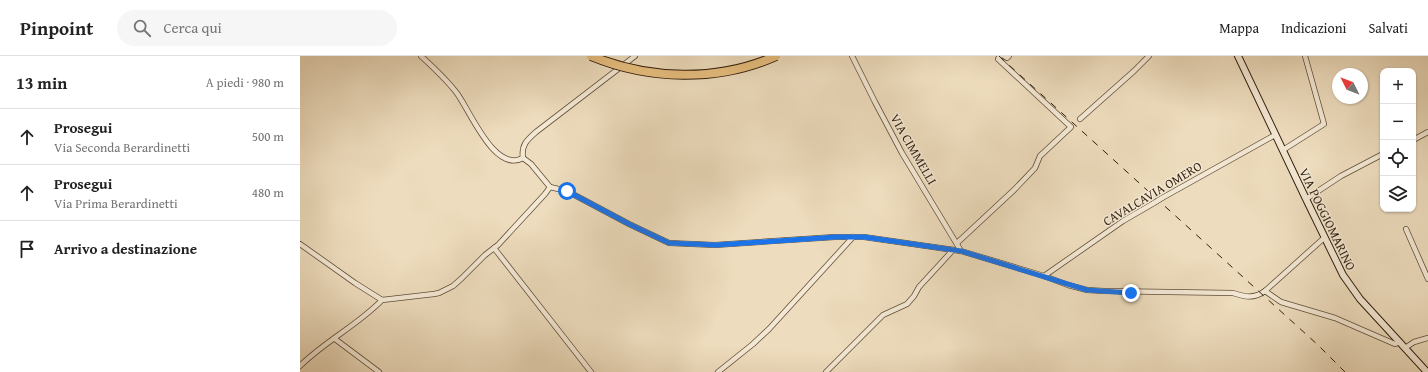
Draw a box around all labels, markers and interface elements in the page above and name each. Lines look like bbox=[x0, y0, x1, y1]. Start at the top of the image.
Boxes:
search box bbox=[117, 10, 397, 46]
text: Pinpoint bbox=[20, 14, 93, 42]
icon: search bbox=[131, 17, 153, 39]
text: Cerca qui bbox=[163, 17, 222, 38]
text: Mappa bbox=[1219, 18, 1259, 38]
text: Indicazioni bbox=[1281, 18, 1346, 38]
text: Salvati bbox=[1368, 18, 1408, 38]
north arrow bbox=[1332, 68, 1368, 104]
map controls bbox=[1380, 68, 1416, 212]
button: + bbox=[1380, 68, 1416, 104]
text: 13 min bbox=[16, 70, 67, 95]
text: A piedi · 980 m bbox=[206, 73, 284, 92]
button: − bbox=[1380, 104, 1416, 140]
street label: VIA CIMMELLI bbox=[886, 110, 942, 188]
text: Prosegui bbox=[54, 117, 112, 138]
icon: ahead bbox=[16, 126, 38, 148]
text: 500 m bbox=[252, 127, 284, 146]
text: Via Seconda Berardinetti bbox=[54, 138, 190, 157]
button: locate bbox=[1380, 140, 1416, 176]
street label: CAVALCAVIA OMERO bbox=[1099, 156, 1205, 231]
street label: VIA POGGIOMARINO bbox=[1295, 165, 1361, 274]
text: Prosegui bbox=[54, 173, 112, 194]
button: layers bbox=[1380, 176, 1416, 212]
icon: ahead bbox=[16, 182, 38, 204]
route start bbox=[558, 182, 576, 200]
text: 480 m bbox=[252, 183, 284, 202]
text: Via Prima Berardinetti bbox=[54, 194, 178, 213]
icon: arrive bbox=[16, 238, 38, 260]
text: Arrivo a destinazione bbox=[54, 238, 197, 259]
route end bbox=[1122, 284, 1140, 302]

